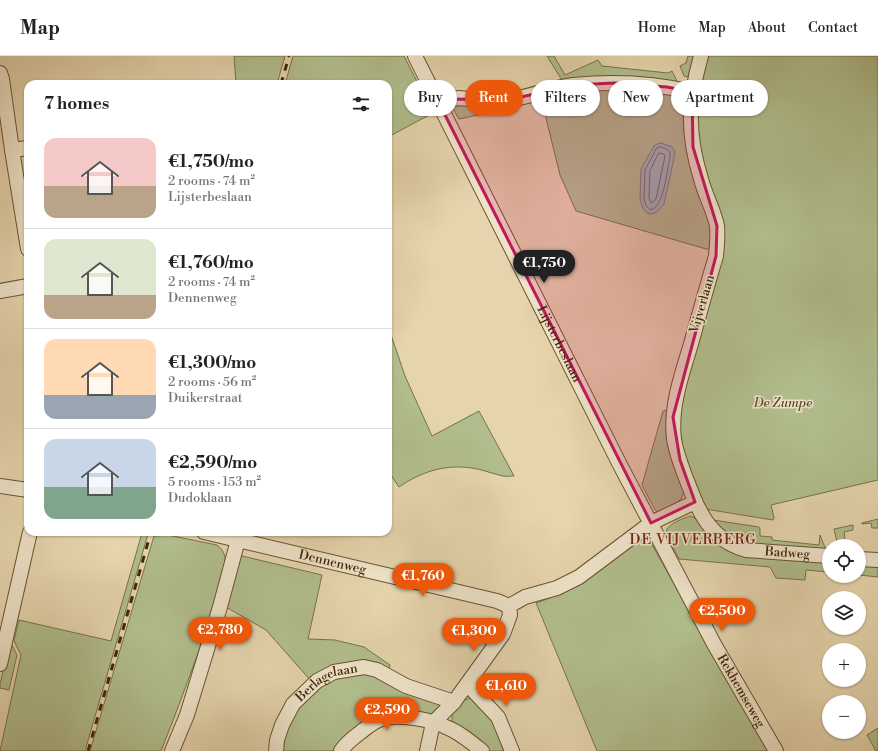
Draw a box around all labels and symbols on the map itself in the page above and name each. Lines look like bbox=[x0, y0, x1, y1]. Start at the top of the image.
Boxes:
pin: €1,750 bbox=[511, 250, 577, 284]
street label: Vijverlaan bbox=[686, 273, 718, 336]
street label: Lijsterbeslaan bbox=[533, 303, 585, 385]
park label: De Zumpe bbox=[753, 395, 812, 411]
district label: DE VIJVERBERG bbox=[630, 531, 756, 549]
street label: Badweg bbox=[763, 543, 811, 563]
street label: Dennenweg bbox=[297, 547, 368, 578]
pin: €1,760 bbox=[390, 563, 456, 597]
pin: €2,500 bbox=[689, 598, 755, 632]
pin: €2,780 bbox=[187, 617, 253, 651]
pin: €1,300 bbox=[441, 618, 507, 652]
street label: Rekhemseweg bbox=[714, 651, 769, 731]
street label: Berlagelaan bbox=[292, 660, 359, 706]
pin: €1,610 bbox=[473, 673, 539, 707]
pin: €2,590 bbox=[354, 697, 420, 731]

